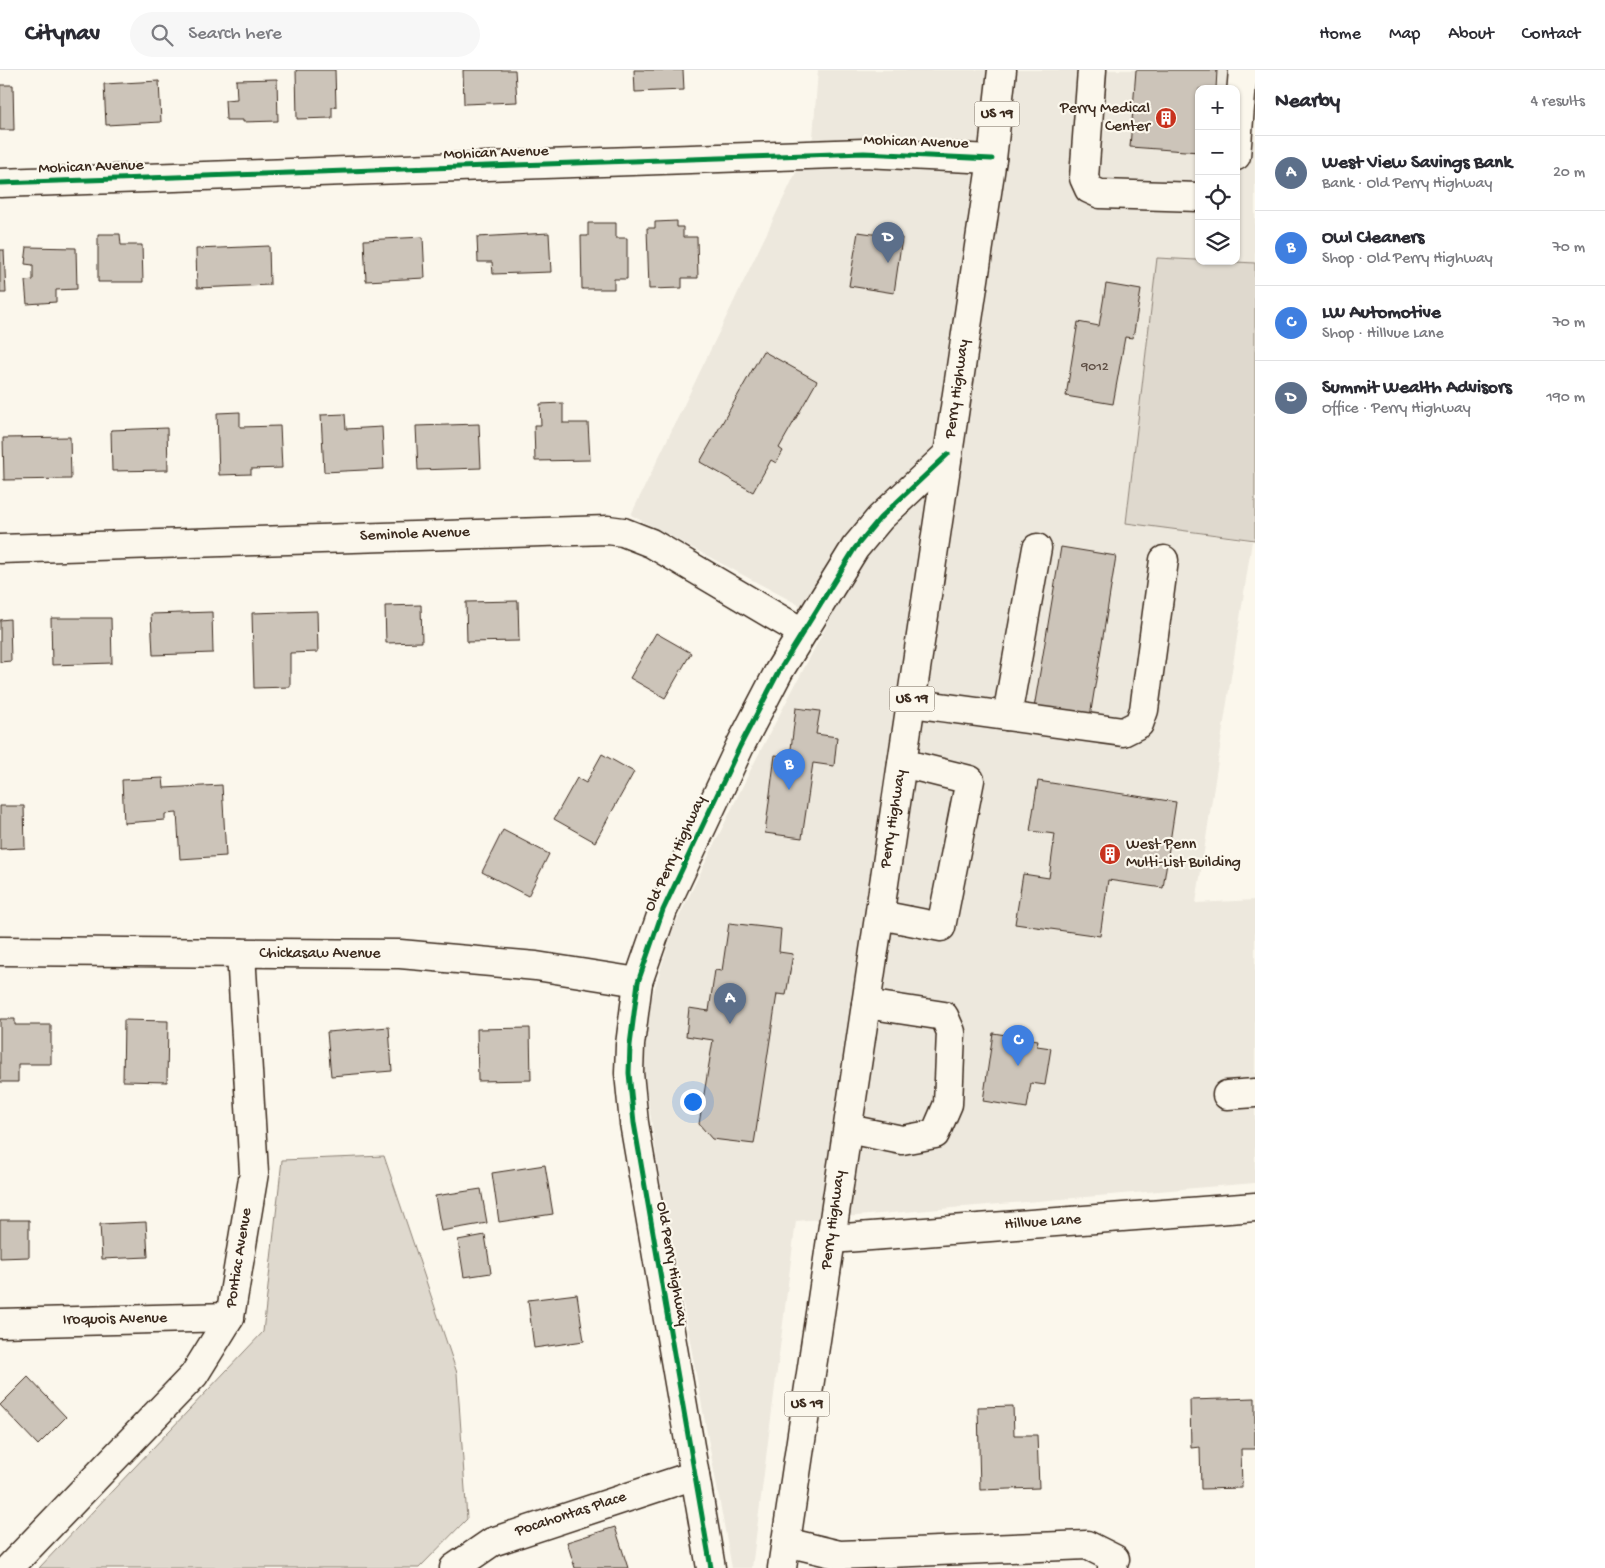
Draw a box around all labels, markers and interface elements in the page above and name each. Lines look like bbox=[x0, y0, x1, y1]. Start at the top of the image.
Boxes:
search box bbox=[130, 12, 480, 57]
text: Citynav bbox=[25, 20, 100, 49]
icon: search bbox=[148, 21, 176, 49]
text: Search here bbox=[188, 23, 282, 46]
text: Home bbox=[1319, 24, 1361, 45]
text: Map bbox=[1389, 24, 1420, 45]
text: About bbox=[1448, 24, 1494, 45]
text: Contact bbox=[1522, 24, 1580, 45]
map controls bbox=[1195, 85, 1240, 265]
button: + bbox=[1195, 85, 1240, 130]
text: Nearby bbox=[1275, 90, 1340, 115]
text: 4 results bbox=[1530, 93, 1585, 112]
place label: Perry Medical Center bbox=[1059, 100, 1151, 137]
road number: US 19 bbox=[974, 102, 1020, 126]
building icon: Perry Medical Center bbox=[1154, 106, 1178, 130]
button: − bbox=[1195, 130, 1240, 175]
street label: Mohican Avenue bbox=[863, 132, 970, 154]
street label: Mohican Avenue bbox=[443, 143, 550, 165]
text: West View Savings Bank bbox=[1322, 152, 1512, 175]
street label: Mohican Avenue bbox=[38, 157, 145, 179]
text: A bbox=[1286, 164, 1296, 183]
text: 20 m bbox=[1553, 164, 1585, 183]
button: locate bbox=[1195, 175, 1240, 220]
text: Bank · Old Perry Highway bbox=[1322, 175, 1492, 194]
button: layers bbox=[1195, 220, 1240, 265]
pin: D bbox=[872, 222, 904, 263]
text: Owl Cleaners bbox=[1322, 227, 1424, 250]
text: B bbox=[1287, 239, 1295, 258]
text: 70 m bbox=[1552, 239, 1585, 258]
text: Shop · Old Perry Highway bbox=[1322, 250, 1493, 269]
text: LW Automotive bbox=[1322, 302, 1441, 325]
text: C bbox=[1287, 314, 1295, 333]
text: 70 m bbox=[1552, 314, 1585, 333]
text: Shop · Hillvue Lane bbox=[1322, 325, 1444, 344]
street label: Perry Highway bbox=[942, 338, 974, 441]
house number: 9012 bbox=[1080, 359, 1109, 376]
text: Summit Wealth Advisors bbox=[1322, 377, 1512, 400]
text: D bbox=[1286, 389, 1296, 408]
text: 190 m bbox=[1546, 389, 1585, 408]
text: Office · Perry Highway bbox=[1322, 400, 1471, 419]
street label: Seminole Avenue bbox=[360, 524, 471, 546]
road number: US 19 bbox=[890, 686, 934, 712]
pin: B bbox=[773, 749, 805, 790]
street label: Perry Highway bbox=[877, 768, 911, 871]
street label: Old Perry Highway bbox=[641, 793, 711, 915]
place label: West Penn Multi-List Building bbox=[1126, 836, 1241, 873]
building icon: West Penn Multi-List Building bbox=[1098, 842, 1122, 866]
street label: Chickasaw Avenue bbox=[259, 945, 381, 964]
pin: A bbox=[714, 983, 746, 1024]
pin: C bbox=[1002, 1025, 1034, 1066]
your location bbox=[680, 1089, 706, 1115]
street label: Perry Highway bbox=[818, 1169, 850, 1272]
street label: Old Perry Highway bbox=[651, 1200, 691, 1328]
street label: Pontiac Avenue bbox=[223, 1206, 257, 1310]
street label: Hillvue Lane bbox=[1004, 1211, 1083, 1235]
street label: Iroquois Avenue bbox=[63, 1310, 168, 1330]
road number: US 19 bbox=[784, 1392, 830, 1416]
street label: Pocahontas Place bbox=[512, 1488, 630, 1542]

